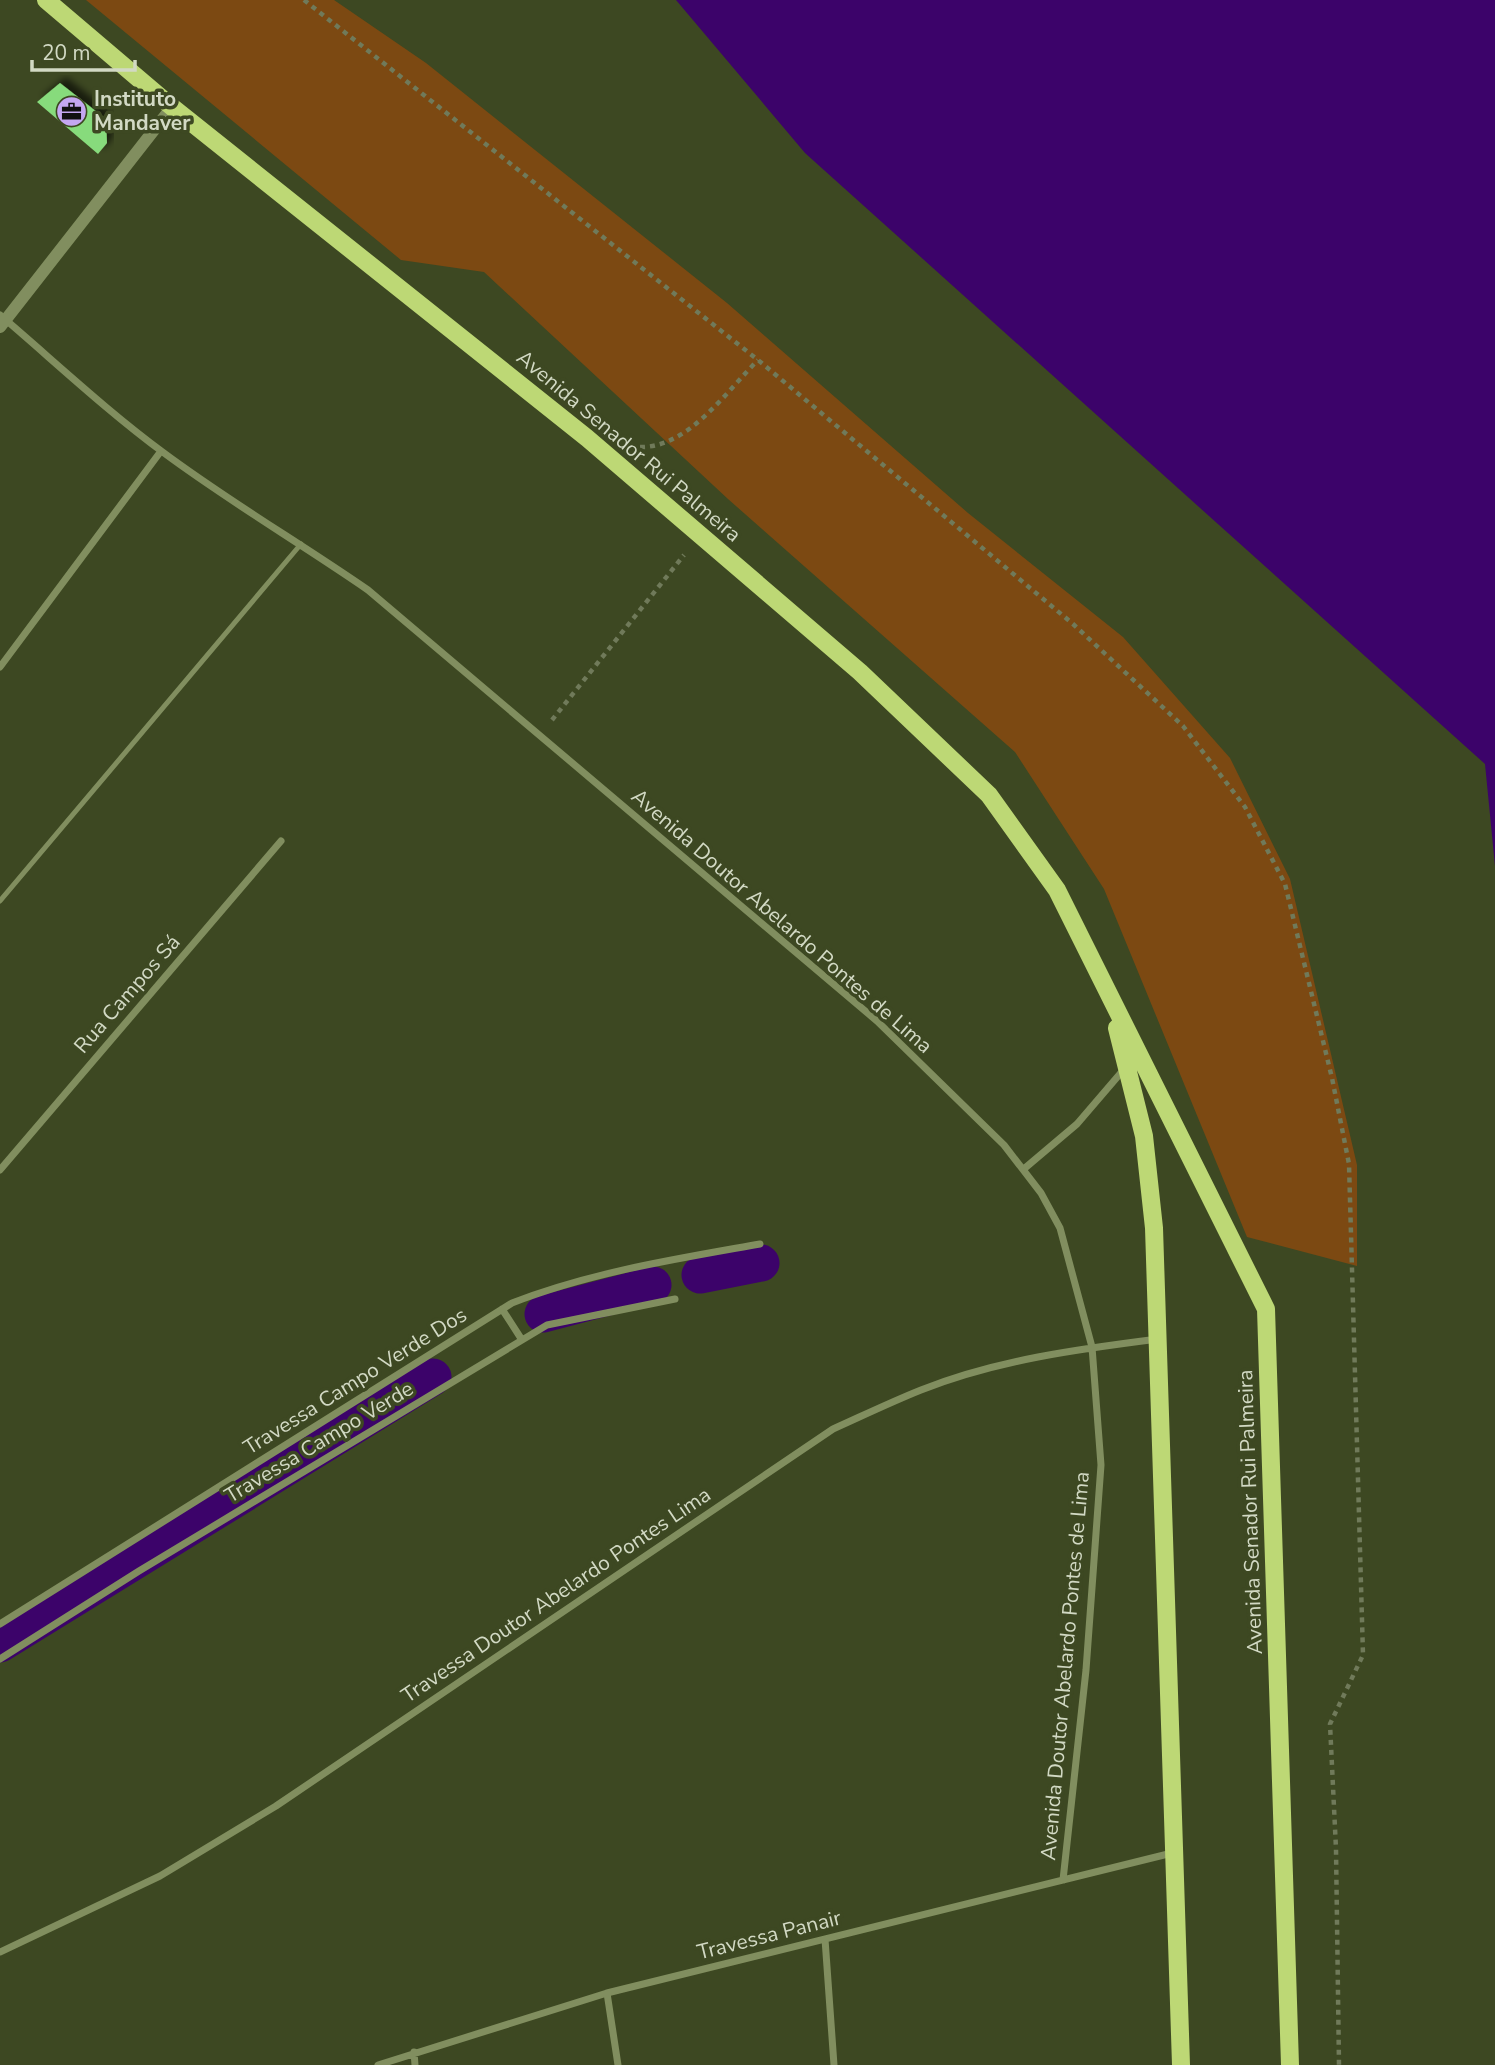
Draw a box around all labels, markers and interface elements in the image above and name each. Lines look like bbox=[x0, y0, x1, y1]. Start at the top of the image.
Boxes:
scale bar bbox=[32, 28, 135, 72]
text: 20 m bbox=[42, 39, 91, 67]
place label: Instituto Mandaver bbox=[94, 85, 191, 137]
office icon: Instituto Mandaver bbox=[54, 94, 88, 128]
street label: Avenida Senador Rui Palmeira bbox=[511, 344, 747, 548]
street label: Avenida Doutor Abelardo Pontes de Lima bbox=[626, 782, 938, 1060]
street label: Rua Campos Sá bbox=[68, 929, 186, 1059]
street label: Travessa Campo Verde Dos bbox=[239, 1302, 471, 1460]
street label: Avenida Senador Rui Palmeira bbox=[1231, 1369, 1269, 1655]
street label: Travessa Campo Verde bbox=[220, 1376, 418, 1508]
street label: Avenida Doutor Abelardo Pontes de Lima bbox=[1034, 1470, 1096, 1862]
street label: Travessa Doutor Abelardo Pontes Lima bbox=[396, 1481, 716, 1709]
street label: Travessa Panair bbox=[694, 1903, 844, 1966]

